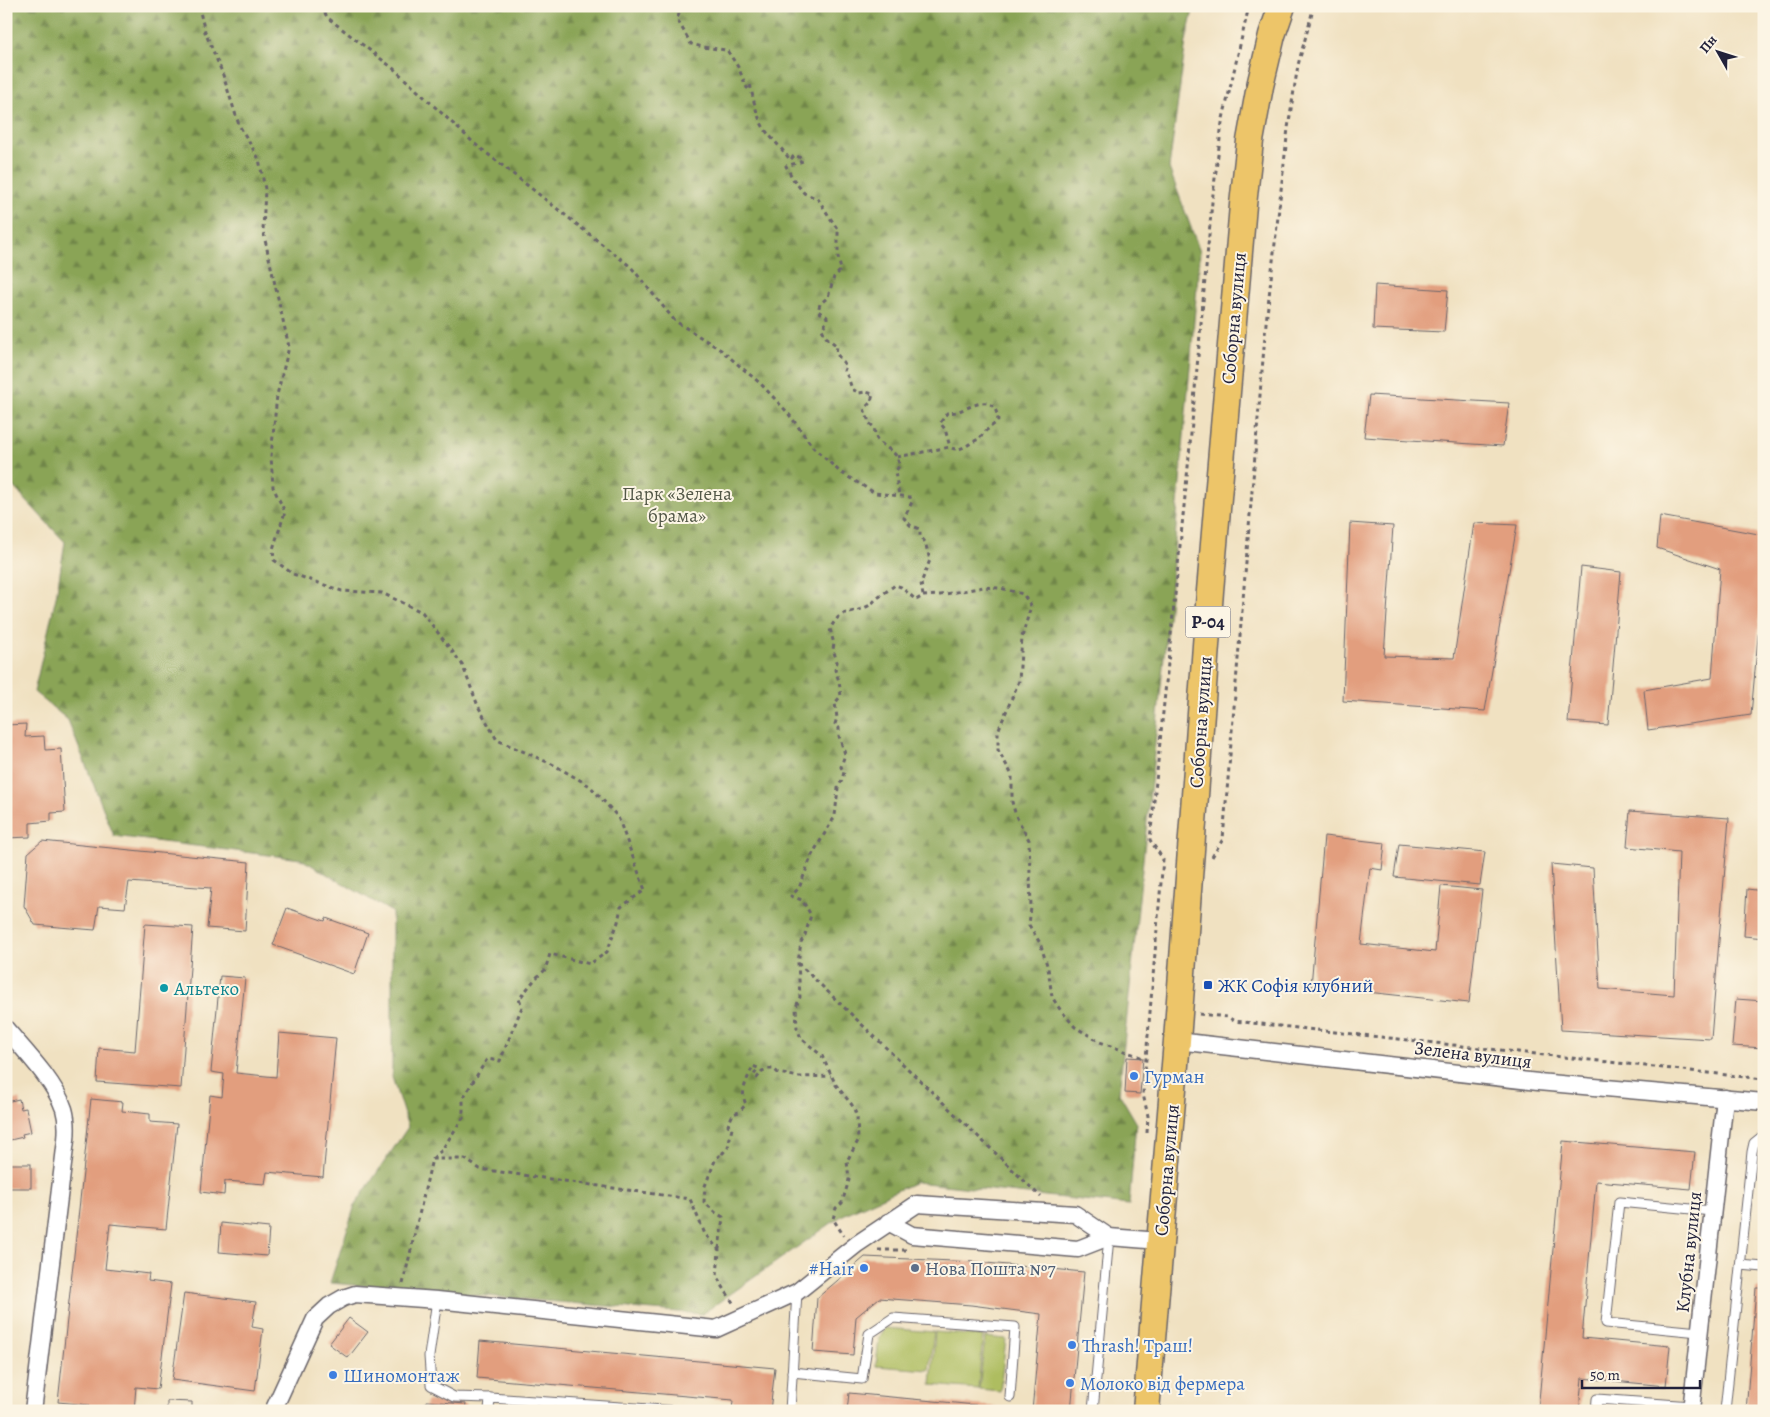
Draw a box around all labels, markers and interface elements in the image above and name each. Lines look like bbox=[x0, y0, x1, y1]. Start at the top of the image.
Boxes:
north arrow bbox=[1692, 28, 1742, 78]
text: Пн bbox=[1695, 31, 1721, 57]
street label: Соборна вулиця bbox=[1215, 251, 1253, 385]
park label: Парк «Зелена брама» bbox=[622, 481, 732, 529]
road number: Р-04 bbox=[1186, 606, 1230, 638]
street label: Соборна вулиця bbox=[1183, 655, 1219, 789]
place label: ЖК Софія клубний bbox=[1218, 973, 1373, 999]
place label: Альтеко bbox=[173, 976, 239, 1002]
marker: ЖК Софія клубний bbox=[1202, 979, 1214, 991]
marker: Альтеко bbox=[158, 982, 170, 994]
street label: Зелена вулиця bbox=[1413, 1035, 1533, 1075]
place label: Гурман bbox=[1144, 1064, 1205, 1090]
marker: Гурман bbox=[1128, 1070, 1140, 1082]
street label: Соборна вулиця bbox=[1148, 1103, 1186, 1237]
street label: Клубна вулиця bbox=[1670, 1190, 1708, 1314]
place label: #Hair bbox=[809, 1256, 854, 1282]
place label: Нова Пошта №7 bbox=[925, 1256, 1055, 1282]
marker: #Hair bbox=[858, 1262, 870, 1274]
marker: Нова Пошта №7 bbox=[909, 1262, 921, 1274]
place label: Thrash! Траш! bbox=[1082, 1333, 1193, 1359]
marker: Thrash! Траш! bbox=[1066, 1339, 1078, 1351]
scale bar bbox=[1582, 1357, 1700, 1389]
place label: Шиномонтаж bbox=[343, 1363, 460, 1389]
text: 50 m bbox=[1590, 1365, 1620, 1385]
marker: Шиномонтаж bbox=[327, 1369, 339, 1381]
place label: Молоко від фермера bbox=[1080, 1371, 1245, 1397]
marker: Молоко від фермера bbox=[1064, 1377, 1076, 1389]

